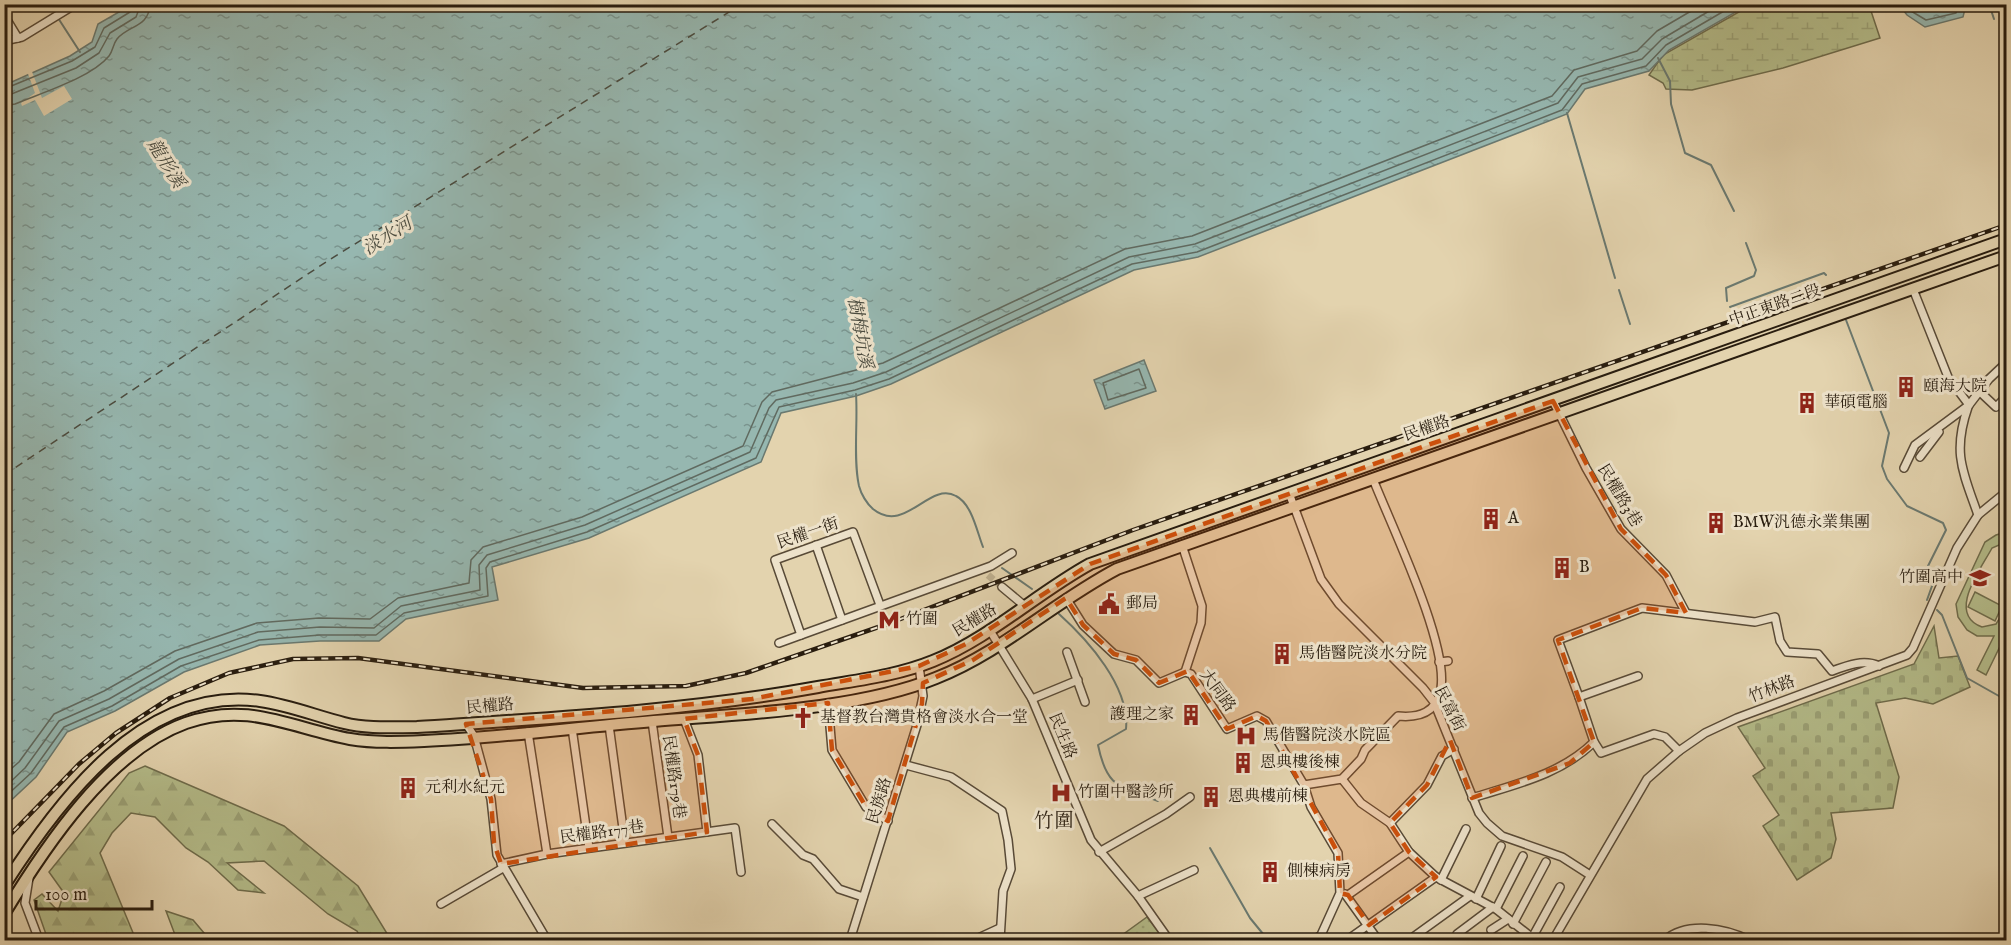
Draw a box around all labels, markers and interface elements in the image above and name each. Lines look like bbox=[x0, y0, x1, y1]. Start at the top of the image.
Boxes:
water label: 龍形溪 bbox=[141, 135, 190, 195]
water label: 淡水河 bbox=[359, 211, 420, 261]
street label: 中正東路二段 bbox=[1726, 281, 1824, 331]
water label: 樹梅坑溪 bbox=[841, 296, 877, 372]
building icon: 頤海大院 bbox=[1894, 375, 1918, 399]
place label: 頤海大院 bbox=[1923, 377, 1987, 397]
building icon: 華碩電腦 bbox=[1795, 391, 1819, 415]
place label: 華碩電腦 bbox=[1824, 393, 1888, 413]
street label: 民權路 bbox=[1401, 412, 1453, 446]
street label: 民權路3巷 bbox=[1592, 461, 1646, 531]
building icon: A bbox=[1479, 507, 1503, 531]
place label: A bbox=[1507, 509, 1520, 529]
building icon: BMW汎德永業集團 bbox=[1704, 511, 1728, 535]
place label: BMW汎德永業集團 bbox=[1733, 513, 1870, 533]
street label: 民權一街 bbox=[774, 514, 842, 554]
building icon: B bbox=[1550, 556, 1574, 580]
place label: B bbox=[1579, 558, 1590, 578]
school or university icon: 竹圍高中 bbox=[1968, 566, 1992, 590]
place label: 竹圍高中 bbox=[1899, 568, 1963, 588]
public building icon: 郵局 bbox=[1097, 592, 1121, 616]
place label: 郵局 bbox=[1126, 594, 1158, 614]
street label: 民權路 bbox=[949, 600, 1001, 642]
metro station icon: 竹圍 bbox=[877, 608, 901, 632]
place label: 竹圍 bbox=[906, 610, 938, 630]
building icon: 馬偕醫院淡水分院 bbox=[1270, 642, 1294, 666]
place label: 馬偕醫院淡水分院 bbox=[1299, 644, 1427, 664]
street label: 大同路 bbox=[1195, 666, 1239, 716]
street label: 竹林路 bbox=[1746, 672, 1798, 708]
street label: 民富街 bbox=[1429, 683, 1469, 735]
street label: 民權路 bbox=[465, 695, 515, 719]
building icon: 護理之家 bbox=[1179, 703, 1203, 727]
place label: 護理之家 bbox=[1110, 705, 1174, 725]
church icon: 基督教台灣貴格會淡水合一堂 bbox=[791, 706, 815, 730]
place label: 基督教台灣貴格會淡水合一堂 bbox=[820, 708, 1028, 728]
street label: 民生路 bbox=[1044, 710, 1080, 762]
hospital icon: 馬偕醫院淡水院區 bbox=[1234, 724, 1258, 748]
place label: 馬偕醫院淡水院區 bbox=[1263, 726, 1391, 746]
street label: 民權路179巷 bbox=[657, 734, 689, 820]
building icon: 恩典樓後棟 bbox=[1231, 751, 1255, 775]
place label: 恩典樓後棟 bbox=[1260, 753, 1340, 773]
street label: 民族路 bbox=[863, 775, 897, 827]
building icon: 元利水紀元 bbox=[396, 776, 420, 800]
place label: 元利水紀元 bbox=[425, 778, 505, 798]
hospital icon: 竹圍中醫診所 bbox=[1049, 781, 1073, 805]
place label: 竹圍中醫診所 bbox=[1078, 783, 1174, 803]
building icon: 恩典樓前棟 bbox=[1199, 785, 1223, 809]
place label: 恩典樓前棟 bbox=[1228, 787, 1308, 807]
district label: 竹圍 bbox=[1034, 809, 1074, 834]
street label: 民權路177巷 bbox=[559, 817, 645, 849]
building icon: 側棟病房 bbox=[1258, 860, 1282, 884]
place label: 側棟病房 bbox=[1287, 862, 1351, 882]
scale bar bbox=[36, 873, 152, 911]
text: 100 m bbox=[45, 884, 87, 907]

